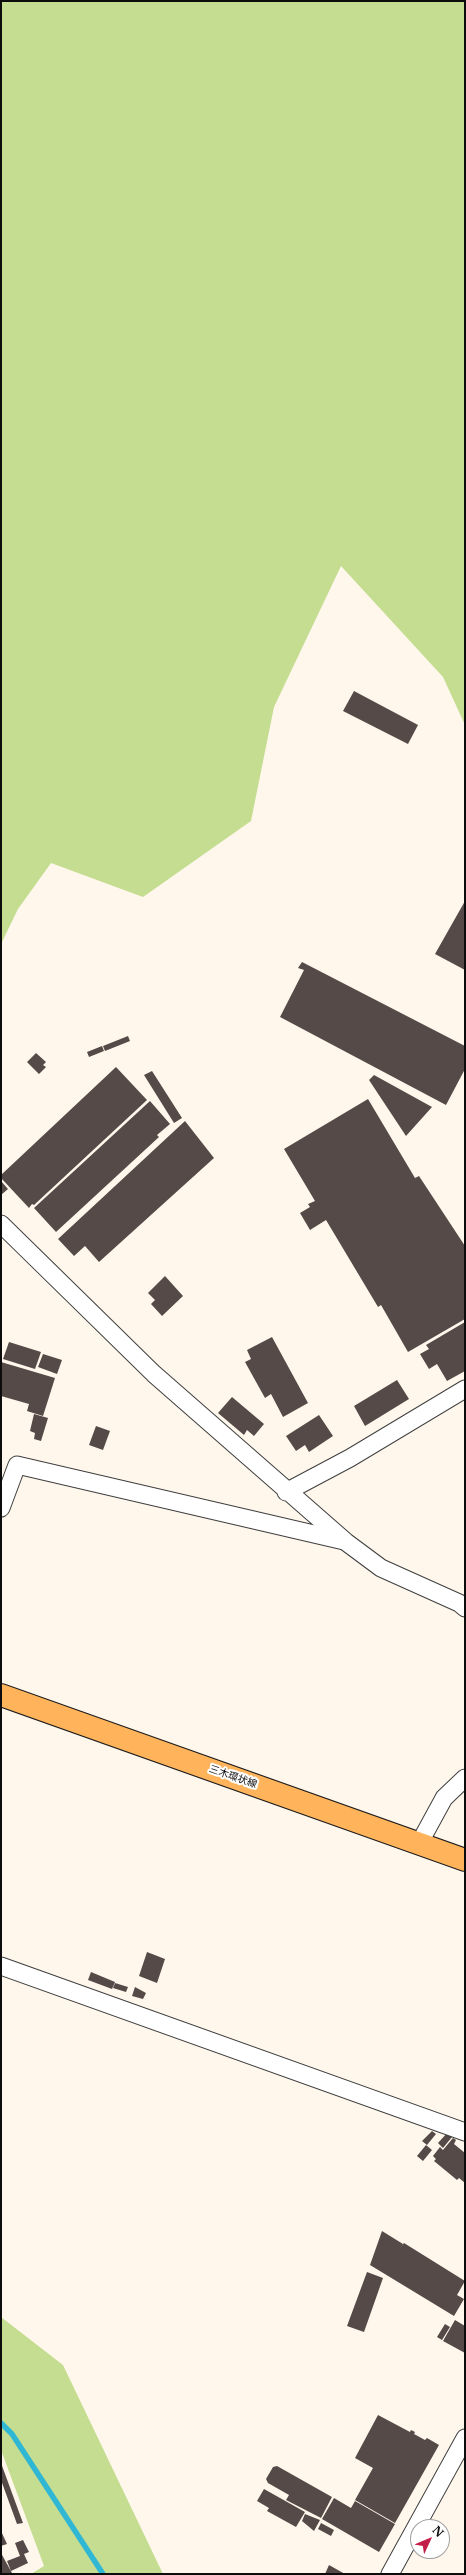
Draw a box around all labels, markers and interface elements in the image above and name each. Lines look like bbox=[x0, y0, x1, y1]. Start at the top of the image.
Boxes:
street label: 三木環状線 bbox=[207, 1763, 259, 1791]
north arrow bbox=[410, 2519, 450, 2559]
text: N bbox=[429, 2523, 447, 2540]

